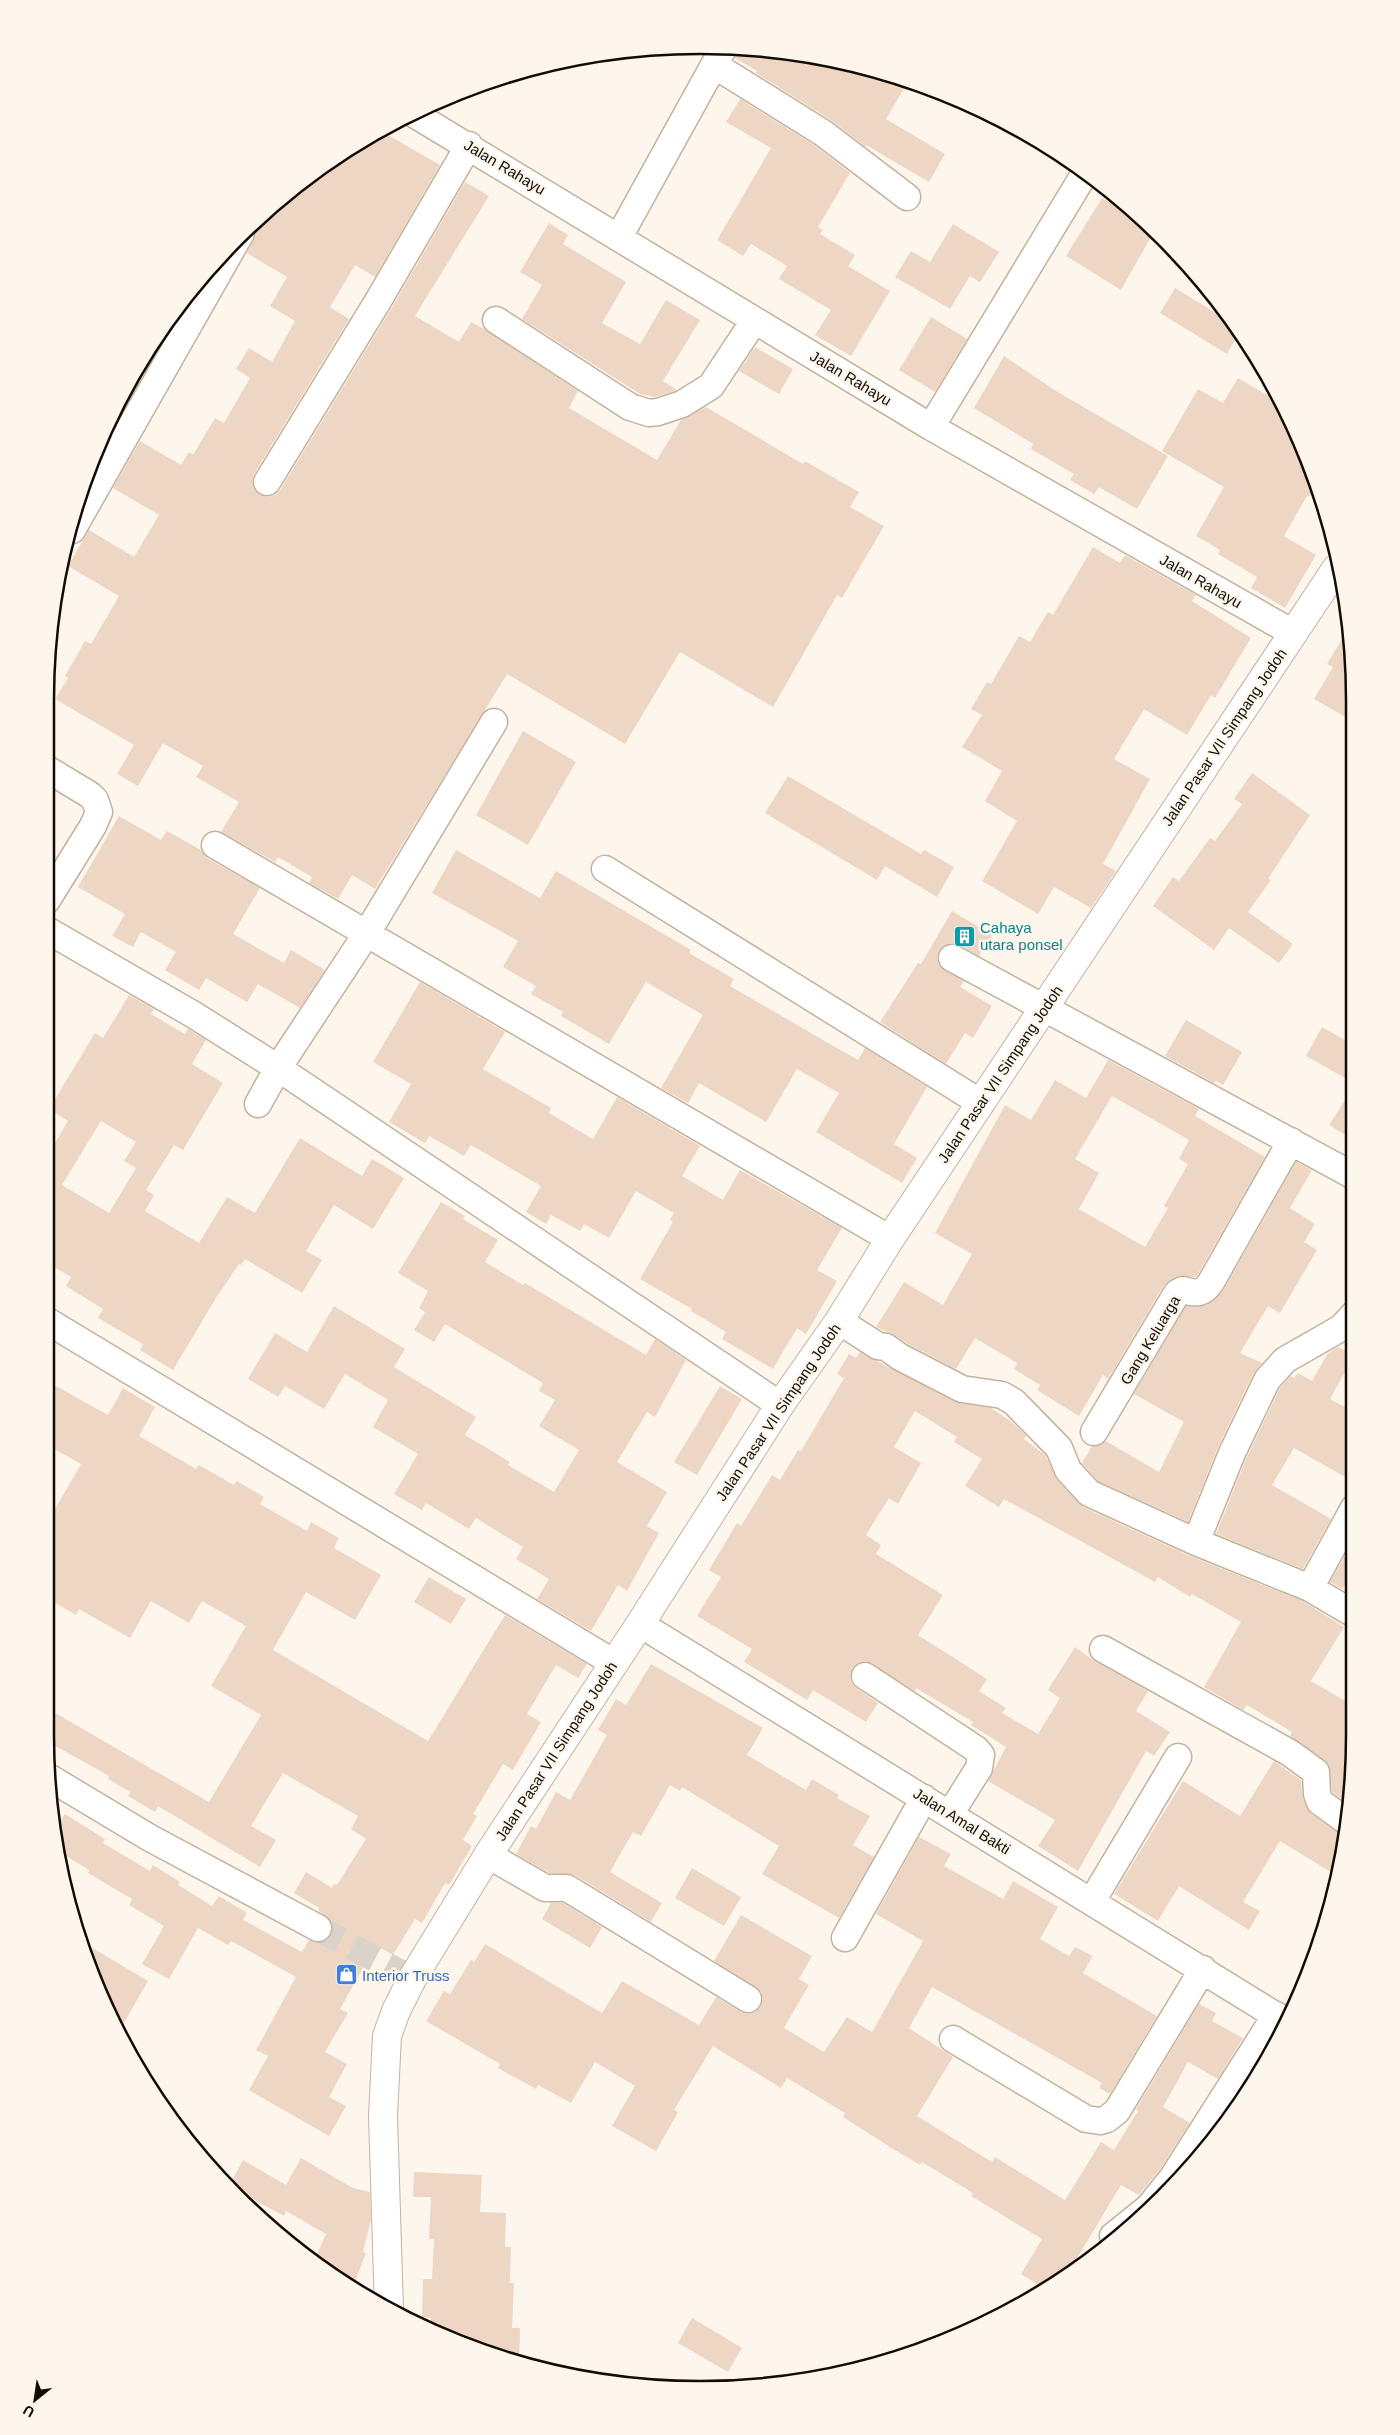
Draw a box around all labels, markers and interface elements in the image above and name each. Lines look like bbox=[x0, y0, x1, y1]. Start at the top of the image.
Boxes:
street label: Jalan Rahayu bbox=[461, 136, 549, 198]
street label: Jalan Rahayu bbox=[807, 347, 895, 409]
street label: Jalan Rahayu bbox=[1157, 551, 1245, 611]
street label: Jalan Pasar VII Simpang Jodoh bbox=[1158, 645, 1290, 829]
place label: Cahaya utara ponsel bbox=[980, 919, 1063, 953]
building icon: Cahaya utara ponsel bbox=[952, 924, 976, 948]
street label: Jalan Pasar VII Simpang Jodoh bbox=[934, 982, 1066, 1166]
street label: Gang Keluarga bbox=[1117, 1292, 1184, 1388]
street label: Jalan Pasar VII Simpang Jodoh bbox=[712, 1320, 844, 1504]
street label: Jalan Pasar VII Simpang Jodoh bbox=[492, 1658, 620, 1844]
street label: Jalan Amal Bakti bbox=[910, 1784, 1014, 1858]
shop icon: Interior Truss bbox=[334, 1963, 358, 1987]
place label: Interior Truss bbox=[362, 1967, 450, 1984]
north arrow bbox=[10, 2375, 60, 2425]
text: U bbox=[20, 2402, 37, 2421]

